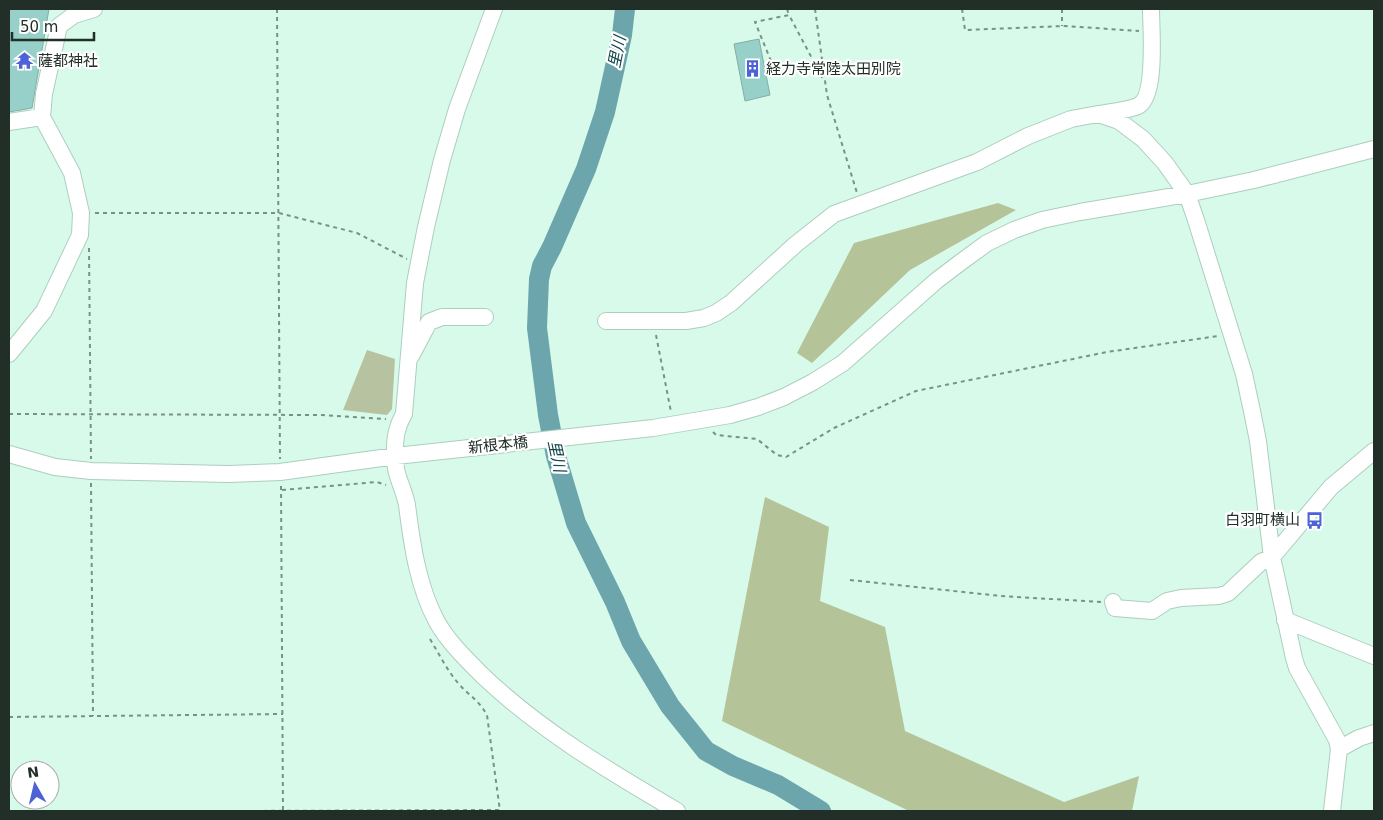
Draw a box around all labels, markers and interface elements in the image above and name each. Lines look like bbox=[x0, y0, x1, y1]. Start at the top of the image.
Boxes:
scale bar bbox=[12, 10, 95, 42]
text: 50 m bbox=[20, 18, 58, 36]
water label: 里川 bbox=[605, 33, 630, 70]
temple icon: 薩都神社 bbox=[14, 51, 34, 71]
place label: 薩都神社 bbox=[38, 52, 98, 70]
building icon: 経力寺常陸太田別院 bbox=[742, 59, 762, 79]
place label: 経力寺常陸太田別院 bbox=[766, 60, 901, 78]
street label: 新根本橋 bbox=[467, 433, 529, 457]
water label: 里川 bbox=[544, 438, 570, 476]
bus stop icon: 白羽町横山 bbox=[1304, 510, 1324, 530]
place label: 白羽町横山 bbox=[1225, 511, 1300, 529]
north arrow bbox=[10, 760, 60, 810]
text: N bbox=[26, 763, 40, 781]

